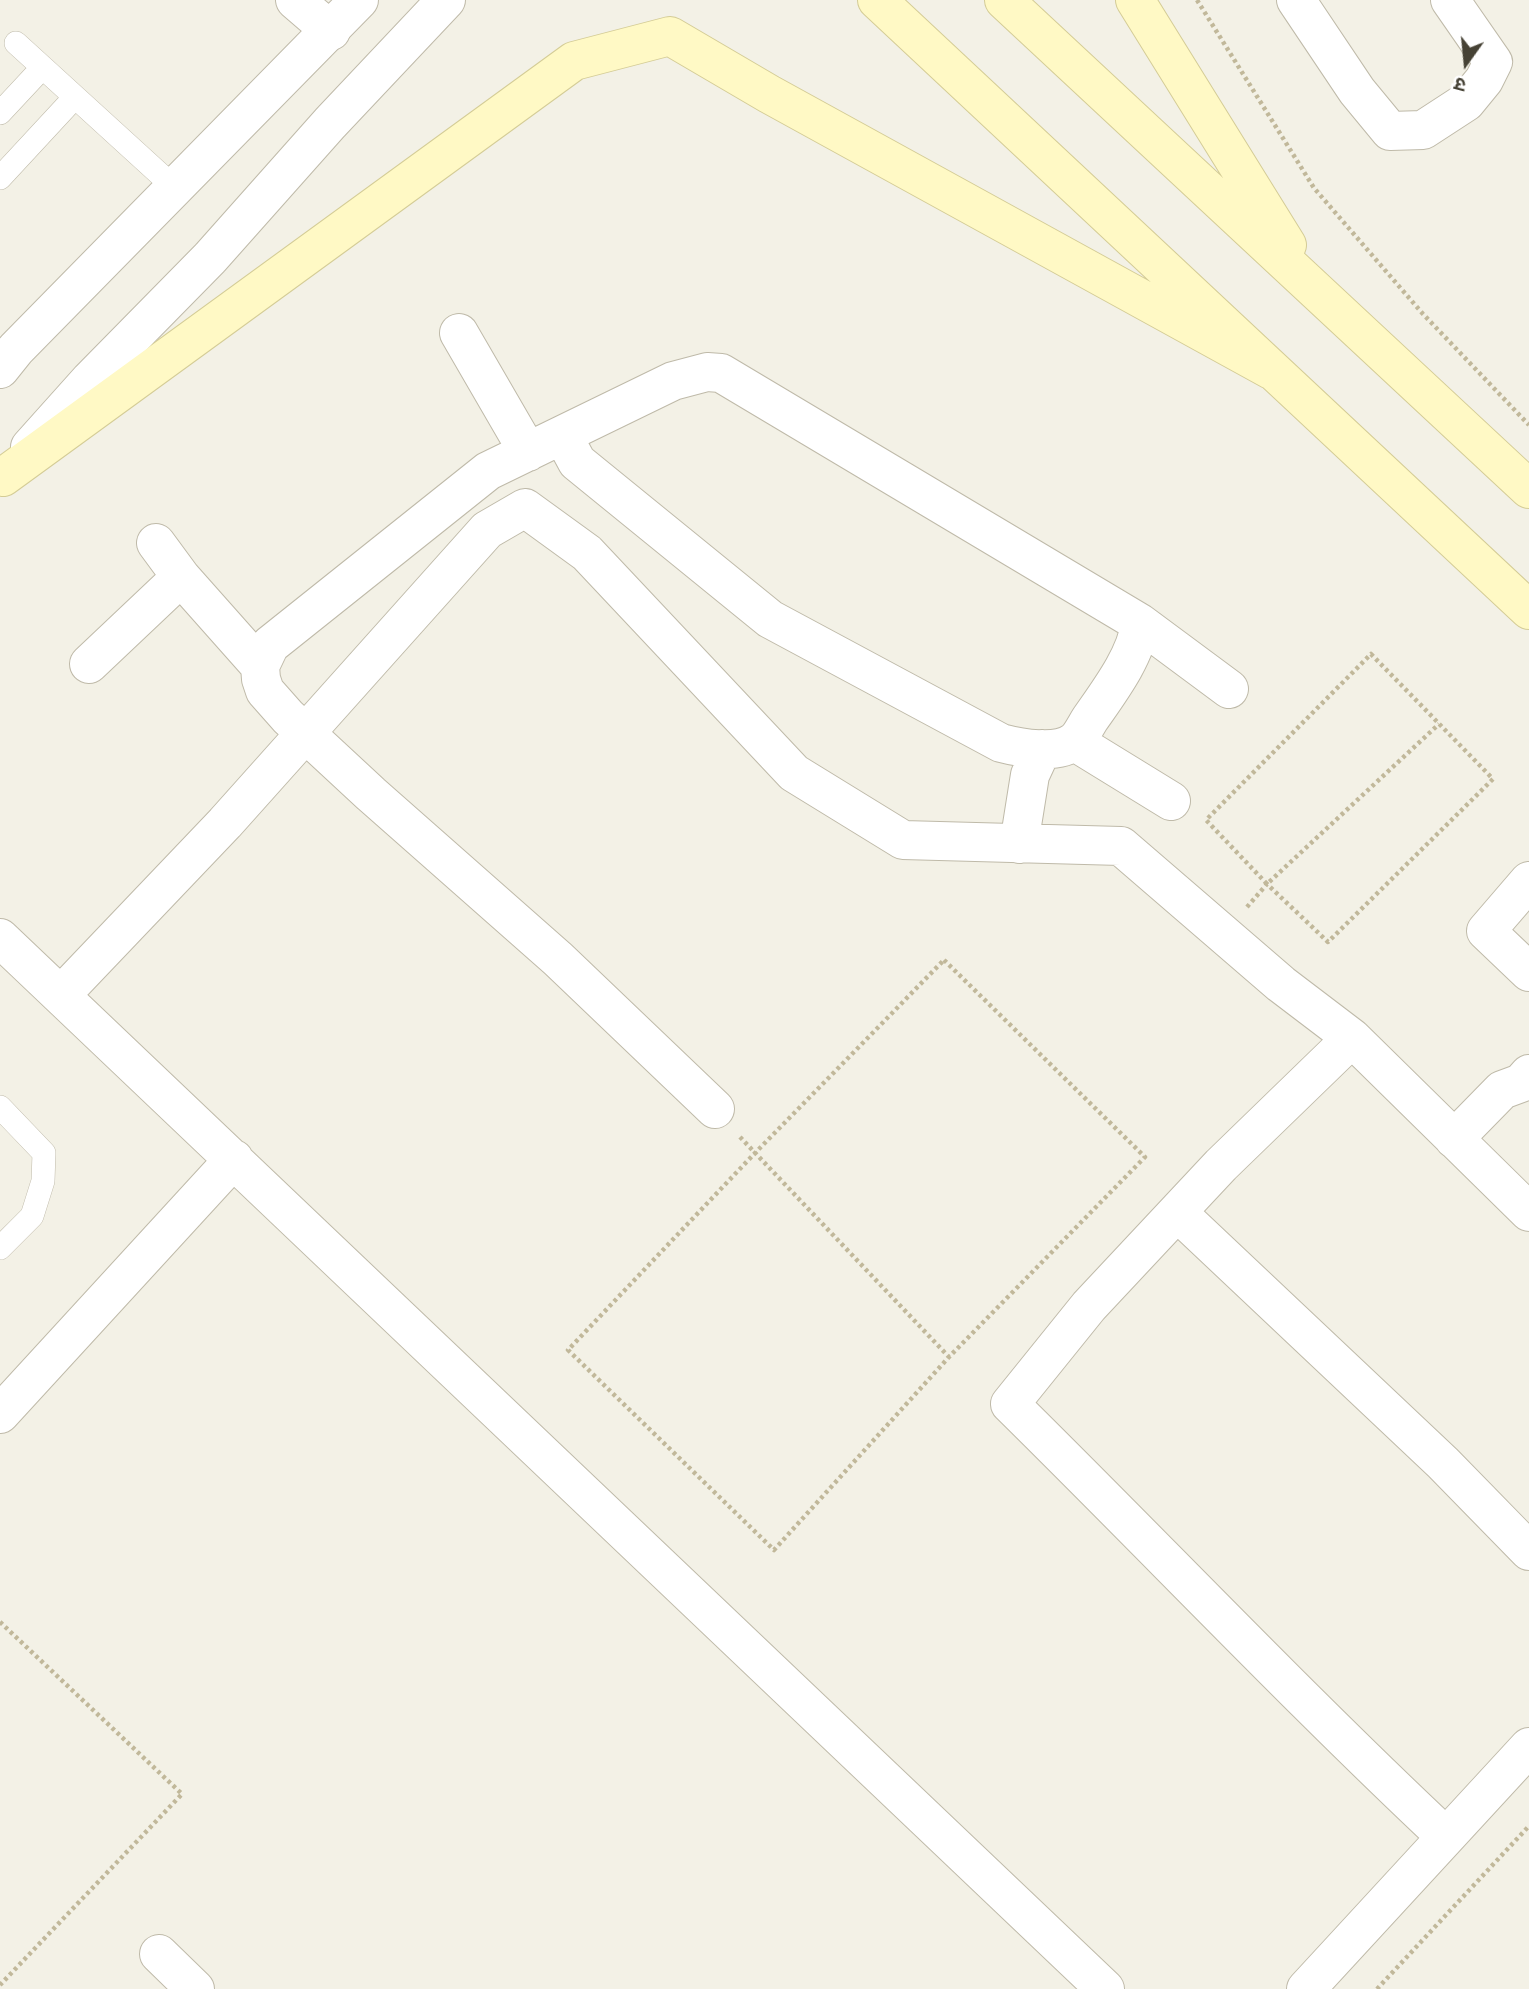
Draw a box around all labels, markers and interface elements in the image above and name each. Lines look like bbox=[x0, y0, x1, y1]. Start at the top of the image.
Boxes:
north arrow bbox=[1431, 28, 1501, 98]
text: उ bbox=[1452, 71, 1469, 96]

